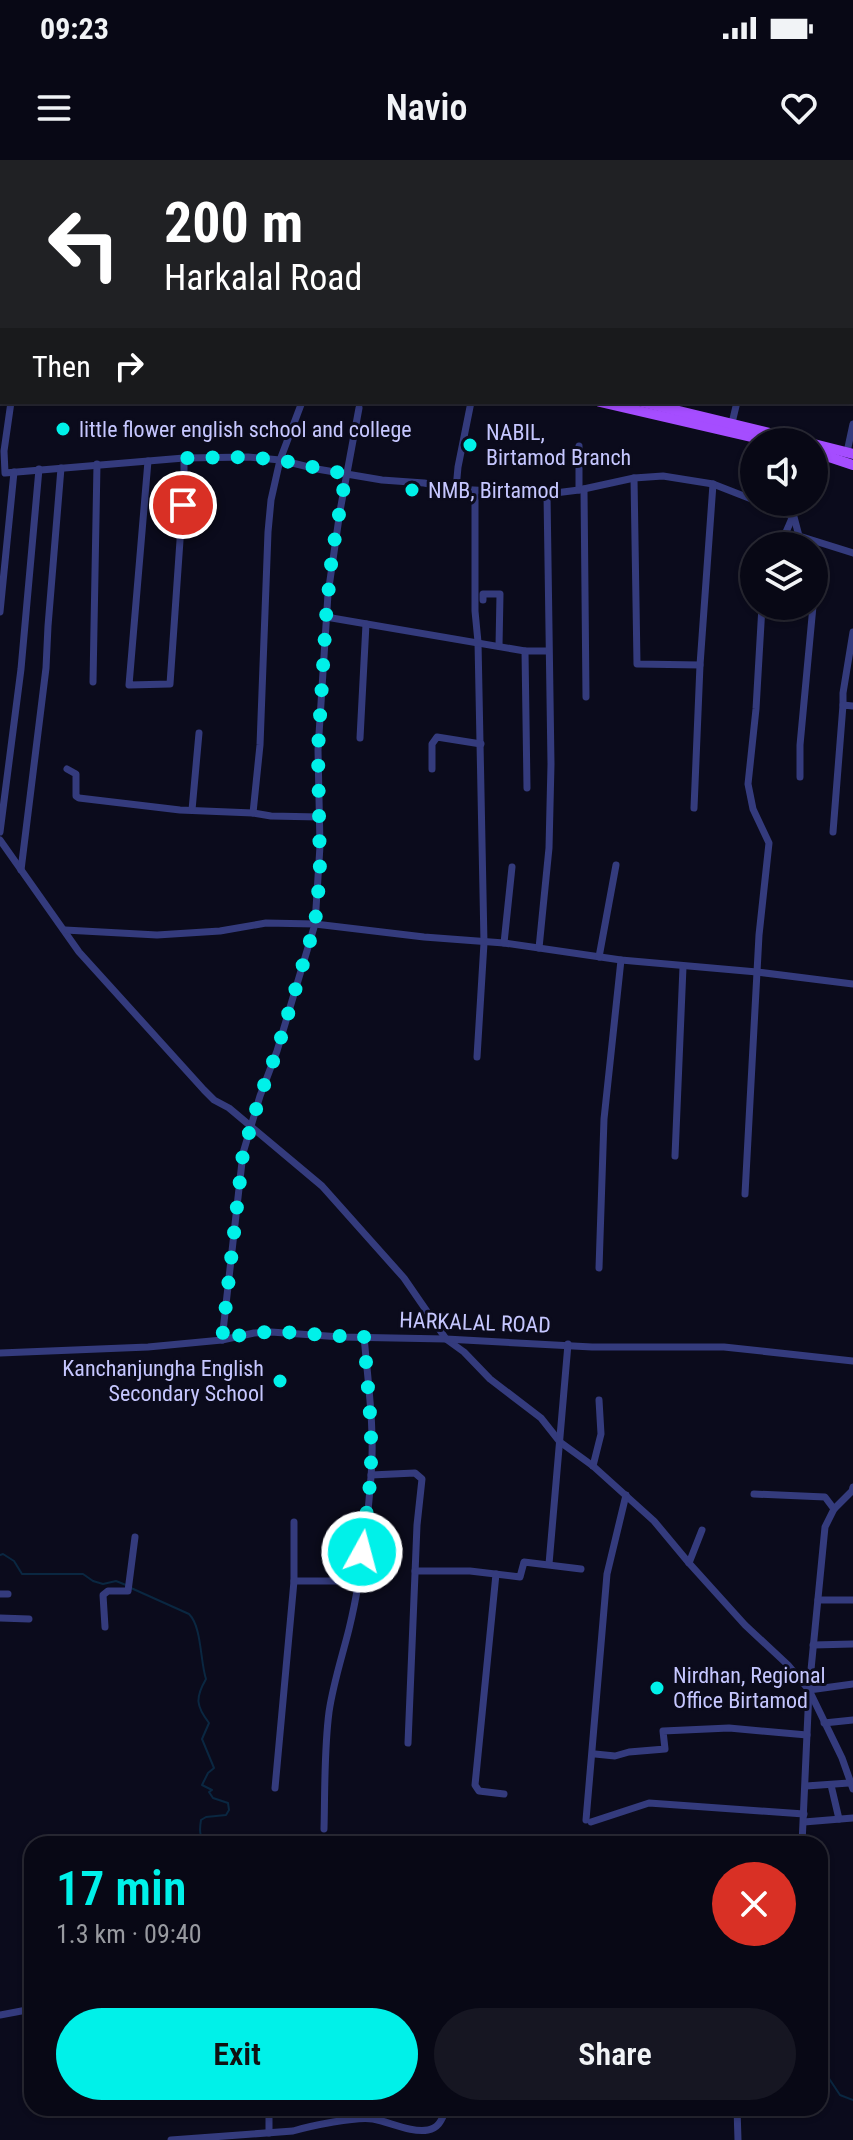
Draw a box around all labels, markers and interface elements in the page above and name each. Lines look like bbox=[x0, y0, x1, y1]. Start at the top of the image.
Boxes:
text: 09:23 bbox=[40, 11, 109, 46]
icon: menu bbox=[32, 86, 76, 130]
icon: heart bbox=[777, 86, 821, 130]
text: Navio bbox=[386, 87, 467, 129]
text: 200 m bbox=[164, 190, 303, 256]
icon: left bbox=[32, 192, 136, 296]
text: Harkalal Road bbox=[164, 257, 362, 299]
icon: right bbox=[107, 344, 151, 388]
text: Then bbox=[32, 349, 91, 384]
place label: little flower english school and college bbox=[79, 417, 412, 442]
marker: little flower english school and college bbox=[54, 420, 72, 438]
place label: NABIL, Birtamod Branch bbox=[486, 420, 631, 470]
map controls bbox=[740, 428, 828, 620]
button: sound bbox=[740, 428, 828, 516]
marker: NABIL, Birtamod Branch bbox=[461, 436, 479, 454]
pin bbox=[149, 471, 217, 539]
place label: NMB, Birtamod bbox=[428, 478, 560, 503]
marker: NMB, Birtamod bbox=[403, 481, 421, 499]
icon: arrive bbox=[161, 483, 205, 527]
button: layers bbox=[740, 532, 828, 620]
street label: HARKALAL ROAD bbox=[399, 1307, 551, 1338]
place label: Kanchanjungha English Secondary School bbox=[62, 1356, 264, 1406]
marker: Kanchanjungha English Secondary School bbox=[271, 1372, 289, 1390]
position arrow bbox=[320, 1510, 404, 1594]
place label: Nirdhan, Regional Office Birtamod bbox=[673, 1663, 825, 1713]
marker: Nirdhan, Regional Office Birtamod bbox=[648, 1679, 666, 1697]
text: 17 min bbox=[56, 1860, 186, 1917]
button: close bbox=[712, 1862, 796, 1946]
text: 1.3 km · 09:40 bbox=[56, 1919, 201, 1949]
button: Exit bbox=[56, 2008, 418, 2100]
button: Share bbox=[434, 2008, 796, 2100]

